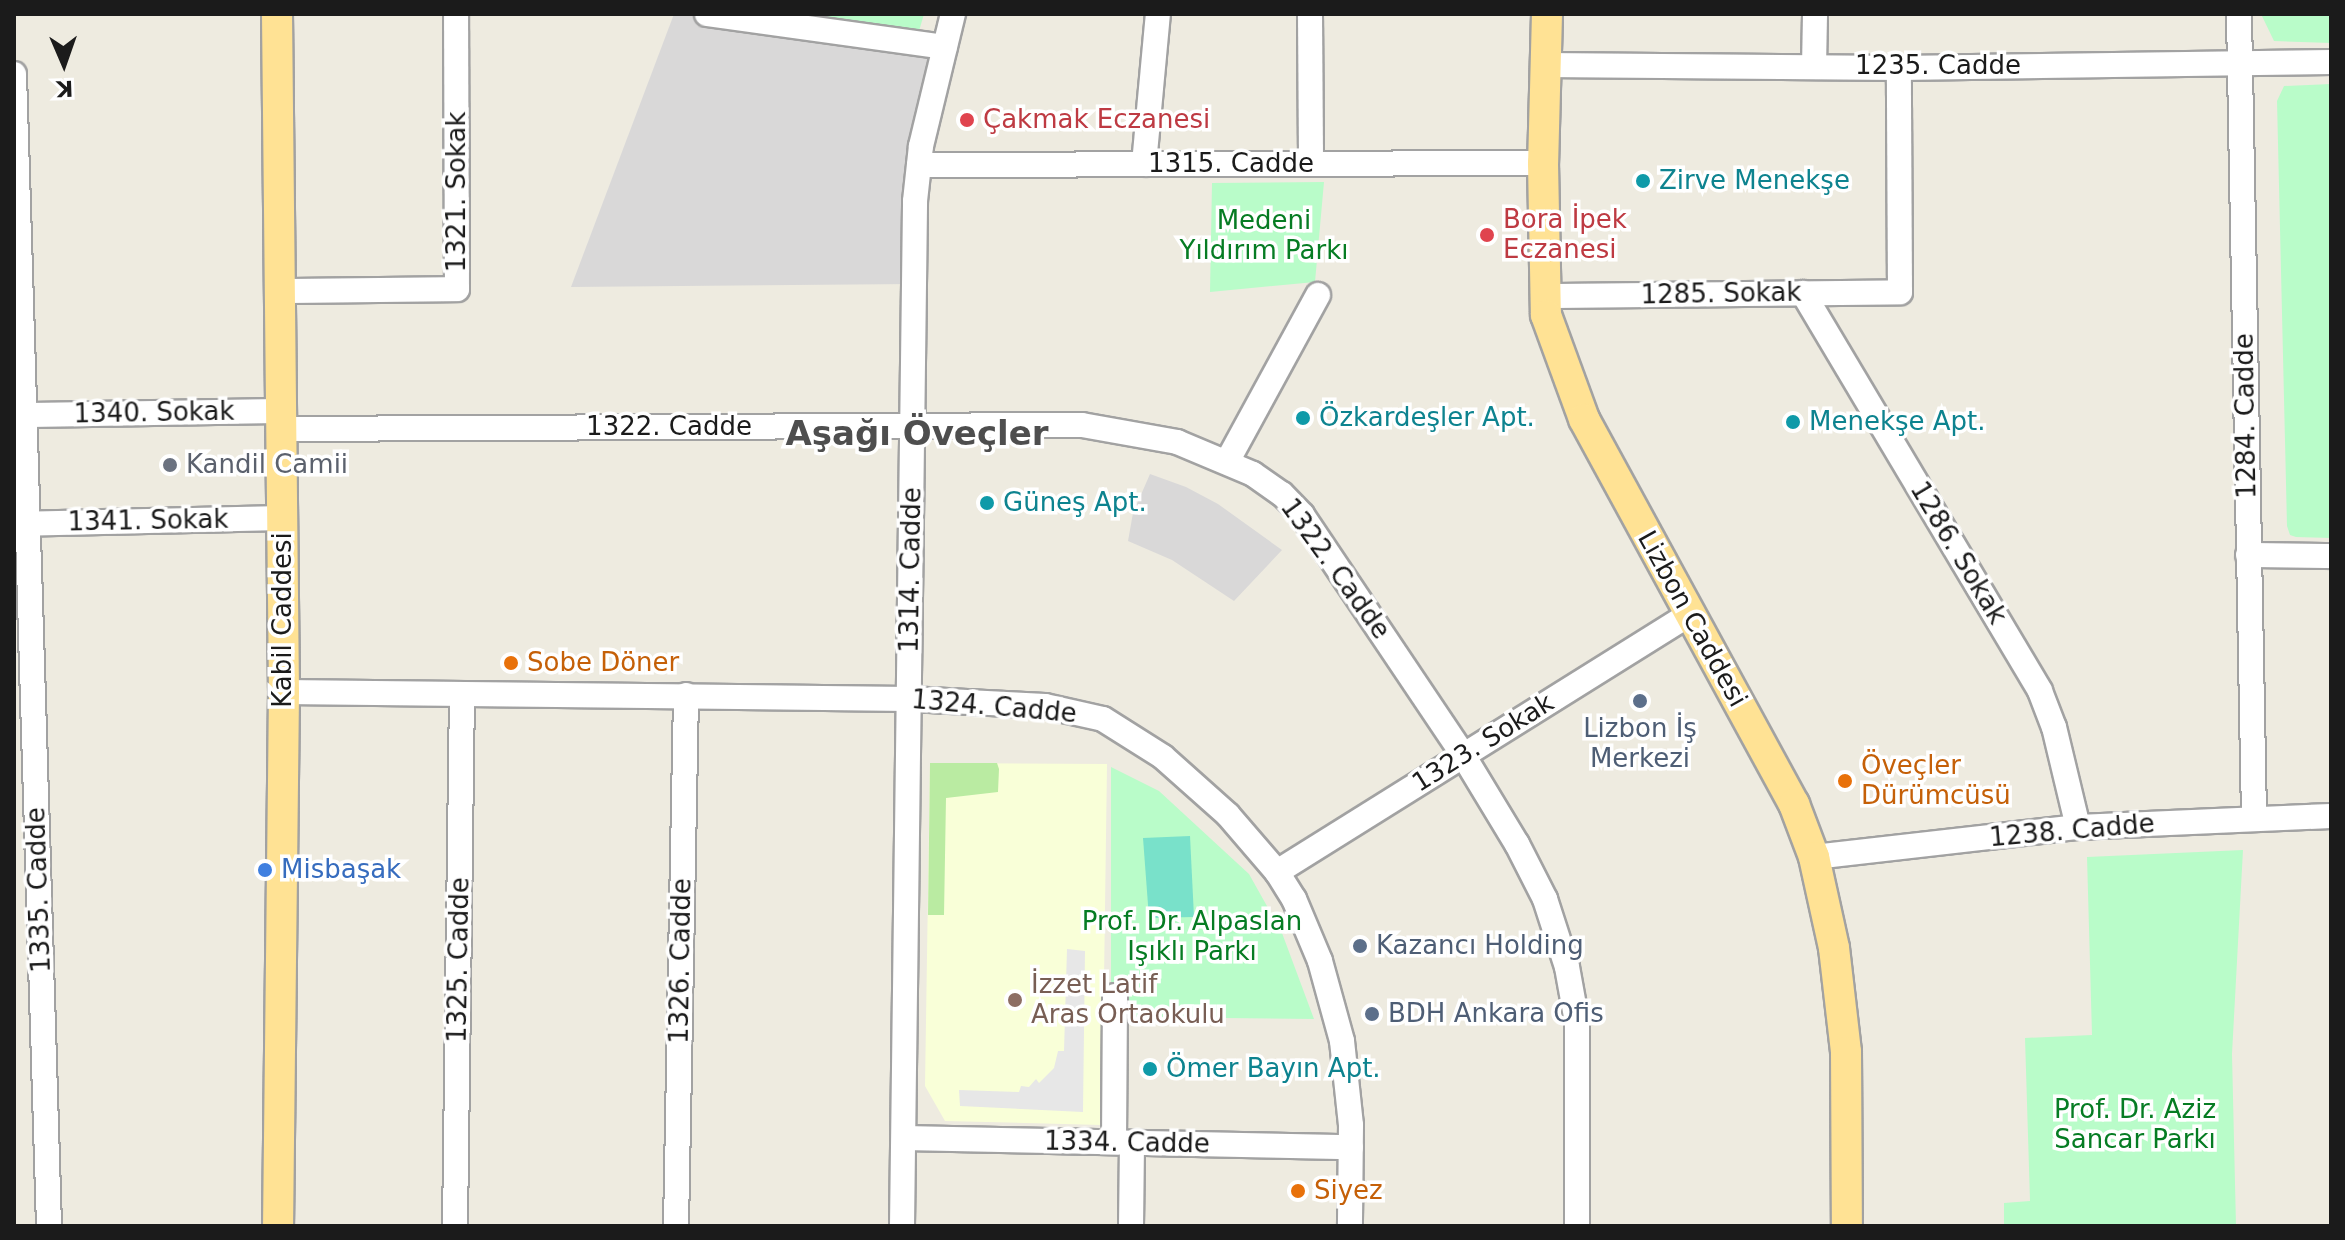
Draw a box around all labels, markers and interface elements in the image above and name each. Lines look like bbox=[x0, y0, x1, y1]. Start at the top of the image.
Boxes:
north arrow bbox=[24, 24, 104, 104]
street label: 1235. Cadde bbox=[1855, 50, 2021, 82]
text: K bbox=[56, 76, 74, 101]
place label: Çakmak Eczanesi bbox=[983, 104, 1210, 136]
marker: Çakmak Eczanesi bbox=[958, 111, 976, 129]
street label: 1321. Sokak bbox=[441, 112, 473, 272]
street label: 1315. Cadde bbox=[1148, 148, 1314, 180]
place label: Zirve Menekşe bbox=[1659, 165, 1850, 197]
marker: Zirve Menekşe bbox=[1634, 172, 1652, 190]
place label: Bora İpek Eczanesi bbox=[1503, 204, 1627, 266]
park label: Medeni Yıldırım Parkı bbox=[1180, 205, 1348, 266]
marker: Bora İpek Eczanesi bbox=[1478, 226, 1496, 244]
street label: 1285. Sokak bbox=[1640, 277, 1802, 311]
street label: 1284. Cadde bbox=[2229, 333, 2263, 499]
street label: 1340. Sokak bbox=[73, 396, 235, 430]
place label: Özkardeşler Apt. bbox=[1319, 402, 1535, 434]
place label: Menekşe Apt. bbox=[1809, 406, 1986, 438]
marker: Özkardeşler Apt. bbox=[1294, 409, 1312, 427]
street label: 1322. Cadde bbox=[586, 411, 752, 443]
marker: Menekşe Apt. bbox=[1784, 413, 1802, 431]
district label: Aşağı Öveçler bbox=[785, 414, 1049, 454]
place label: Kandil Camii bbox=[186, 449, 348, 481]
marker: Kandil Camii bbox=[161, 456, 179, 474]
street label: 1286. Sokak bbox=[1903, 476, 2013, 630]
street label: 1314. Cadde bbox=[894, 487, 928, 653]
place label: Güneş Apt. bbox=[1003, 487, 1147, 519]
street label: 1322. Cadde bbox=[1274, 493, 1396, 645]
marker: Güneş Apt. bbox=[978, 494, 996, 512]
street label: 1341. Sokak bbox=[67, 504, 229, 538]
street label: Lizbon Caddesi bbox=[1631, 526, 1753, 712]
street label: Kabil Caddesi bbox=[267, 532, 299, 708]
place label: Sobe Döner bbox=[527, 647, 679, 679]
marker: Sobe Döner bbox=[502, 654, 520, 672]
street label: 1324. Cadde bbox=[910, 684, 1078, 730]
street label: 1323. Sokak bbox=[1407, 687, 1559, 799]
marker: Lizbon İş Merkezi bbox=[1631, 692, 1649, 710]
place label: Lizbon İş Merkezi bbox=[1583, 713, 1697, 774]
place label: Öveçler Dürümcüsü bbox=[1861, 750, 2011, 812]
marker: Öveçler Dürümcüsü bbox=[1836, 772, 1854, 790]
street label: 1335. Cadde bbox=[21, 807, 57, 973]
street label: 1238. Cadde bbox=[1988, 808, 2156, 854]
place label: Misbaşak bbox=[281, 854, 401, 886]
marker: Misbaşak bbox=[256, 861, 274, 879]
street label: 1325. Cadde bbox=[442, 877, 476, 1043]
street label: 1326. Cadde bbox=[664, 878, 698, 1044]
park label: Prof. Dr. Alpaslan Işıklı Parkı bbox=[1082, 906, 1302, 968]
place label: Kazancı Holding bbox=[1376, 930, 1584, 962]
marker: Kazancı Holding bbox=[1351, 937, 1369, 955]
place label: İzzet Latif Aras Ortaokulu bbox=[1031, 969, 1225, 1030]
marker: İzzet Latif Aras Ortaokulu bbox=[1006, 991, 1024, 1009]
place label: BDH Ankara Ofis bbox=[1388, 998, 1604, 1030]
marker: BDH Ankara Ofis bbox=[1363, 1005, 1381, 1023]
place label: Ömer Bayın Apt. bbox=[1166, 1053, 1381, 1085]
marker: Ömer Bayın Apt. bbox=[1141, 1060, 1159, 1078]
park label: Prof. Dr. Aziz Sancar Parkı bbox=[2054, 1094, 2216, 1156]
street label: 1334. Cadde bbox=[1044, 1126, 1210, 1160]
place label: Siyez bbox=[1314, 1175, 1383, 1207]
marker: Siyez bbox=[1289, 1182, 1307, 1200]

